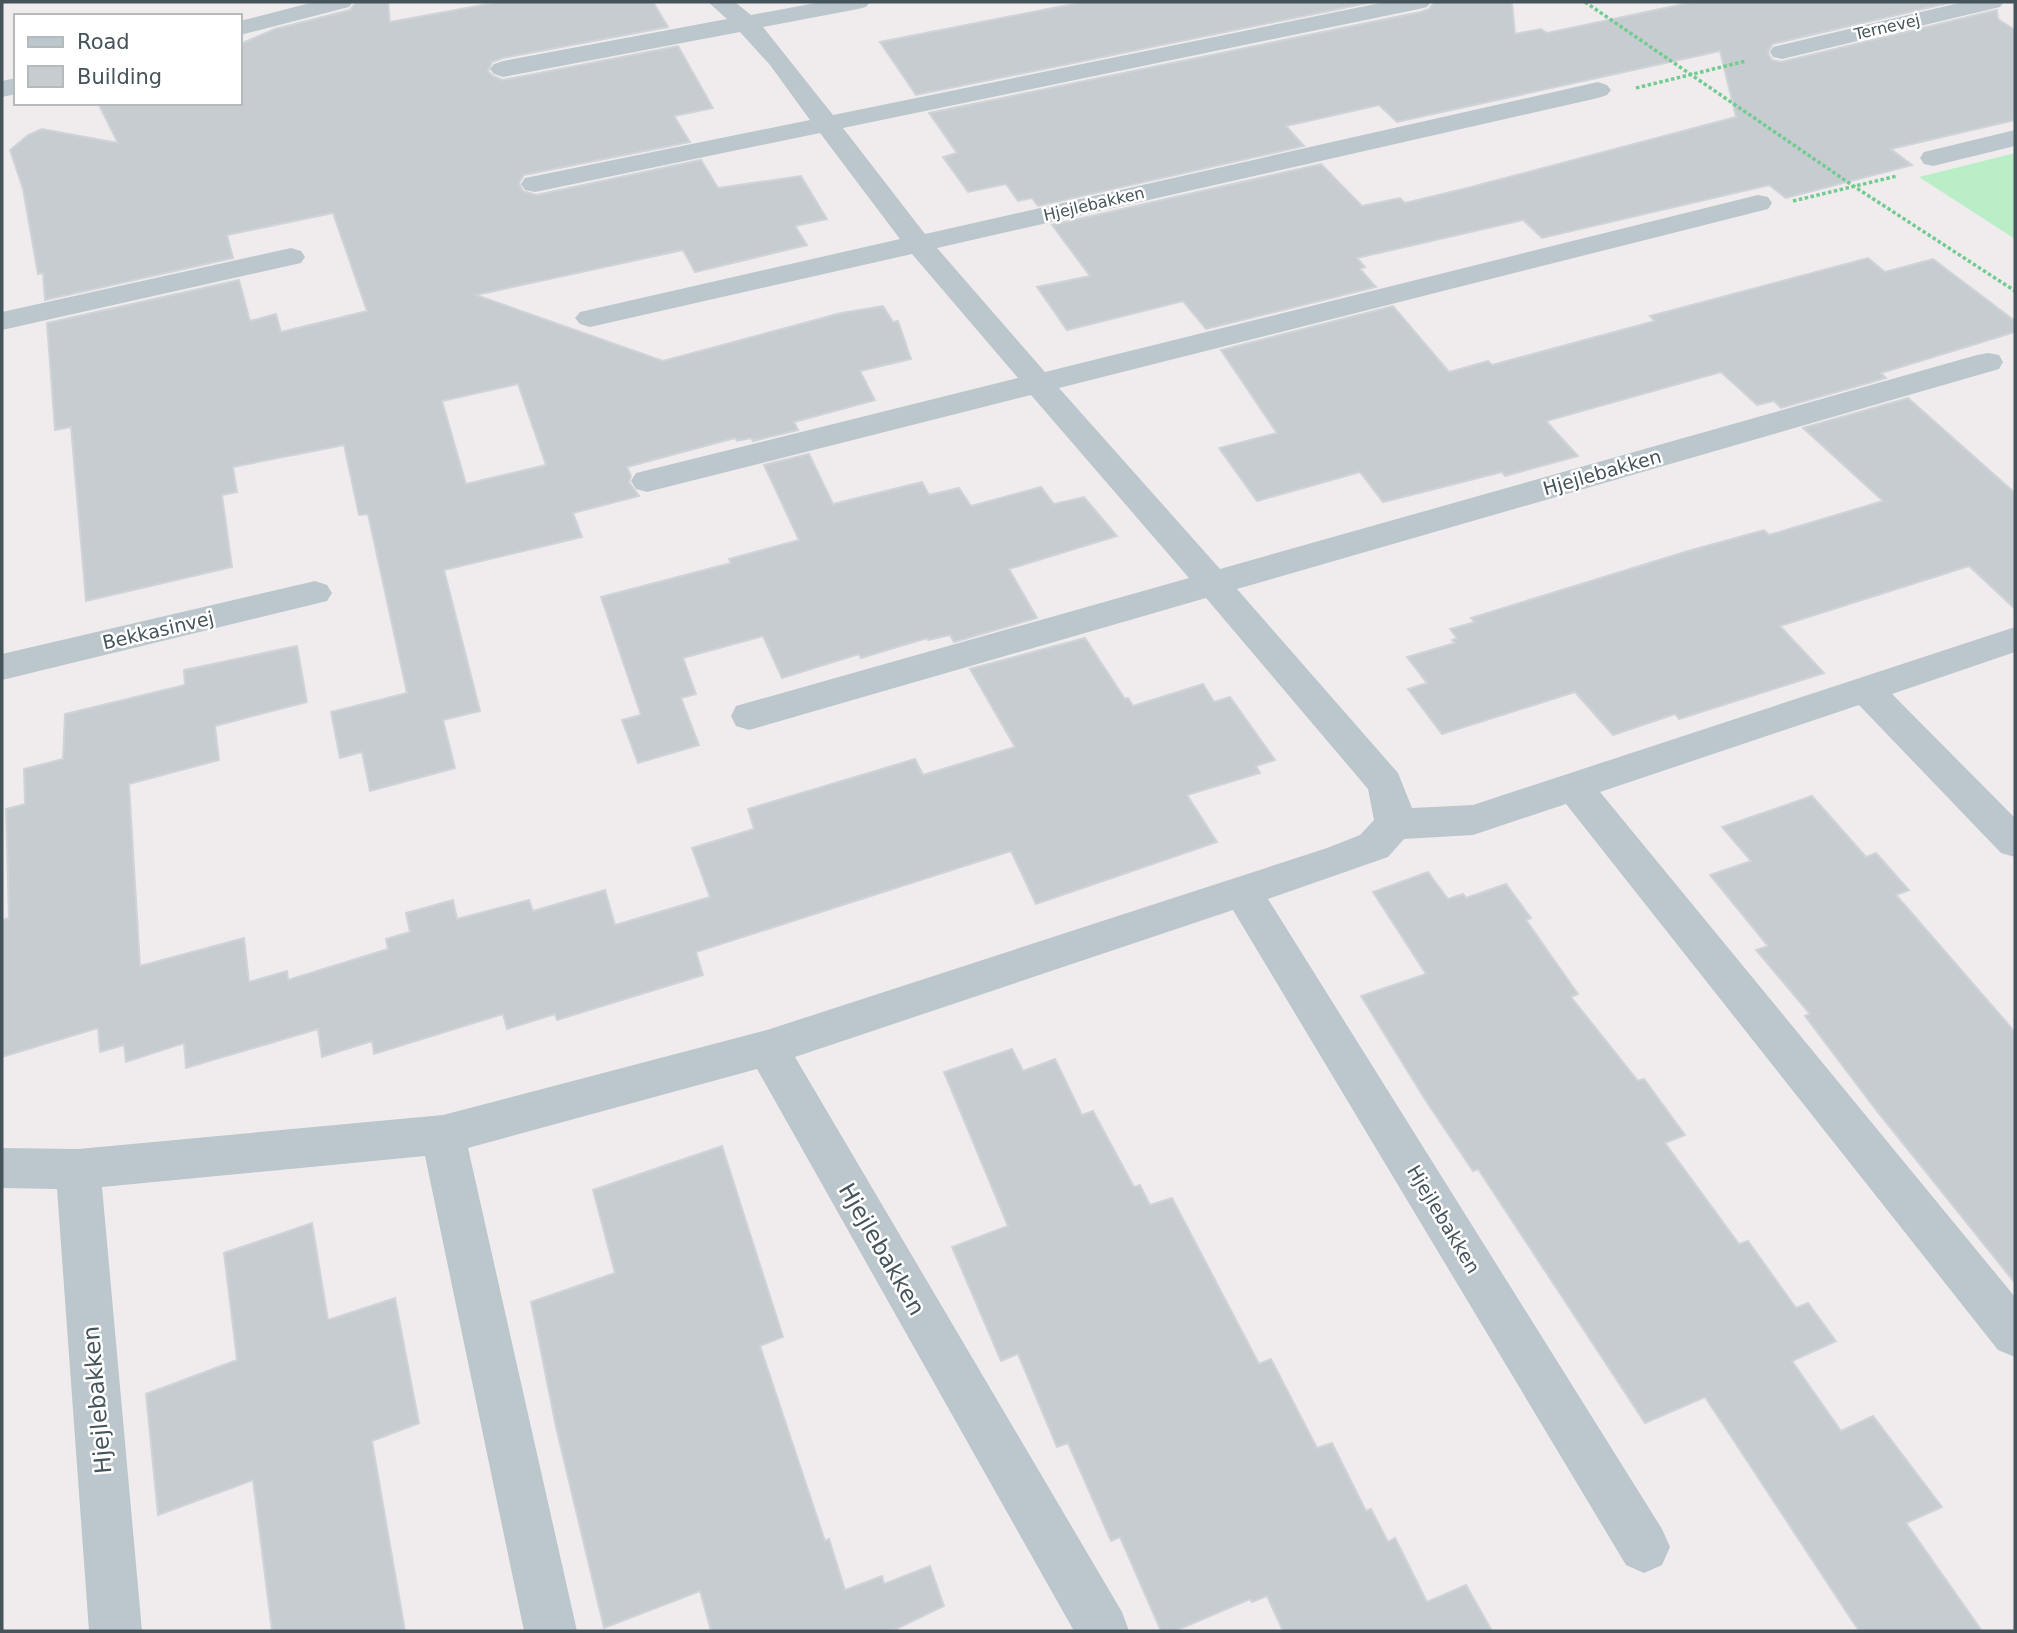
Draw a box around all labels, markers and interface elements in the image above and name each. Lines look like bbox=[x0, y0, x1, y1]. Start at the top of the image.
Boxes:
street label: Ternevej bbox=[1851, 10, 1922, 44]
legend bbox=[14, 14, 242, 105]
text: Road bbox=[77, 30, 130, 54]
text: Building bbox=[77, 65, 162, 89]
street label: Hjejlebakken bbox=[1042, 183, 1146, 225]
street label: Hjejlebakken bbox=[1540, 445, 1664, 499]
street label: Bekkasinvej bbox=[100, 607, 216, 653]
street label: Hjejlebakken bbox=[1403, 1161, 1485, 1277]
street label: Hjejlebakken bbox=[834, 1178, 930, 1320]
street label: Hjejlebakken bbox=[78, 1325, 116, 1475]

